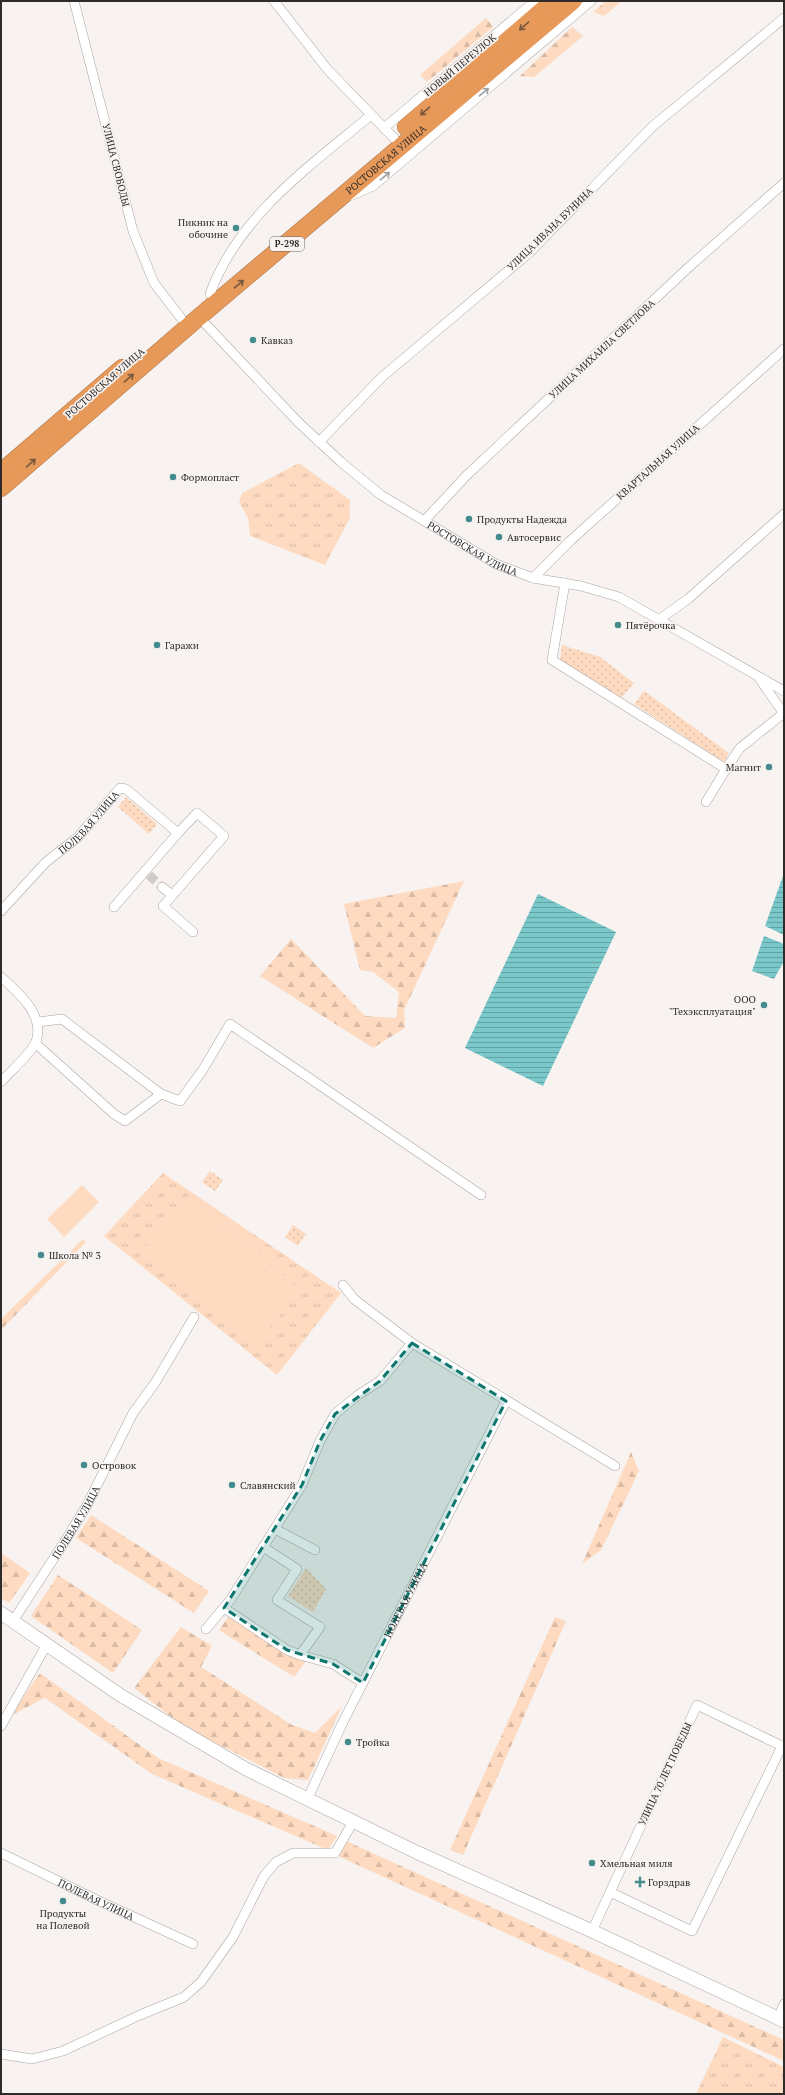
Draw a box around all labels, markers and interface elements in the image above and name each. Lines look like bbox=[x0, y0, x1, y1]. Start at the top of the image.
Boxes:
one-way arrow bbox=[518, 22, 529, 31]
street label: НОВЫЙ ПЕРЕУЛОК bbox=[421, 31, 499, 99]
one-way arrow bbox=[478, 88, 489, 97]
one-way arrow bbox=[420, 107, 430, 116]
street label: РОСТОВСКАЯ УЛИЦА bbox=[343, 121, 429, 197]
street label: УЛИЦА СВОБОДЫ bbox=[99, 122, 133, 208]
one-way arrow bbox=[379, 172, 390, 181]
street label: УЛИЦА ИВАНА БУНИНА bbox=[504, 184, 596, 273]
place label: Пикник на обочине bbox=[178, 216, 228, 241]
marker: Пикник на обочине bbox=[231, 223, 241, 233]
road number: Р-298 bbox=[270, 237, 304, 251]
one-way arrow bbox=[233, 280, 244, 289]
street label: УЛИЦА МИХАИЛА СВЕТЛОВА bbox=[546, 296, 658, 402]
place label: Кавказ bbox=[261, 334, 293, 347]
marker: Кавказ bbox=[248, 335, 258, 345]
street label: РОСТОВСКАЯ УЛИЦА bbox=[63, 345, 148, 421]
one-way arrow bbox=[124, 373, 134, 383]
street label: КВАРТАЛЬНАЯ УЛИЦА bbox=[614, 421, 702, 503]
one-way arrow bbox=[25, 458, 36, 467]
place label: Формопласт bbox=[181, 471, 239, 484]
marker: Формопласт bbox=[168, 472, 178, 482]
place label: Продукты Надежда bbox=[477, 513, 567, 526]
marker: Продукты Надежда bbox=[464, 514, 474, 524]
street label: РОСТОВСКАЯ УЛИЦА bbox=[425, 518, 520, 578]
place label: Автосервис bbox=[507, 531, 561, 544]
marker: Автосервис bbox=[494, 532, 504, 542]
place label: Пятёрочка bbox=[626, 619, 676, 632]
marker: Пятёрочка bbox=[613, 620, 623, 630]
place label: Гаражи bbox=[165, 639, 199, 652]
marker: Гаражи bbox=[152, 640, 162, 650]
place label: Магнит bbox=[726, 761, 761, 774]
marker: Магнит bbox=[764, 762, 774, 772]
street label: ПОЛЕВАЯ УЛИЦА bbox=[55, 788, 122, 857]
place label: ООО "Техэксплуатация" bbox=[669, 993, 756, 1018]
marker: ООО "Техэксплуатация" bbox=[759, 1000, 769, 1010]
place label: Школа № 3 bbox=[49, 1249, 101, 1262]
marker: Школа № 3 bbox=[36, 1250, 46, 1260]
place label: Островок bbox=[92, 1459, 137, 1472]
marker: Островок bbox=[79, 1460, 89, 1470]
place label: Славянский bbox=[240, 1479, 296, 1492]
marker: Славянский bbox=[227, 1480, 237, 1490]
street label: ПОЛЕВАЯ УЛИЦА bbox=[49, 1483, 102, 1561]
street label: ПОЛЕВАЯ УЛИЦА bbox=[381, 1560, 430, 1640]
street label: УЛИЦА 70 ЛЕТ ПОБЕДЫ bbox=[635, 1720, 695, 1828]
place label: Тройка bbox=[356, 1736, 390, 1749]
marker: Тройка bbox=[343, 1737, 353, 1747]
place label: Хмельная миля bbox=[600, 1857, 673, 1870]
marker: Хмельная миля bbox=[587, 1858, 597, 1868]
street label: ПОЛЕВАЯ УЛИЦА bbox=[56, 1876, 137, 1923]
place label: Горздрав bbox=[648, 1876, 690, 1889]
marker: Горздрав bbox=[635, 1877, 645, 1887]
marker: Продукты на Полевой bbox=[58, 1896, 68, 1906]
place label: Продукты на Полевой bbox=[36, 1907, 90, 1932]

